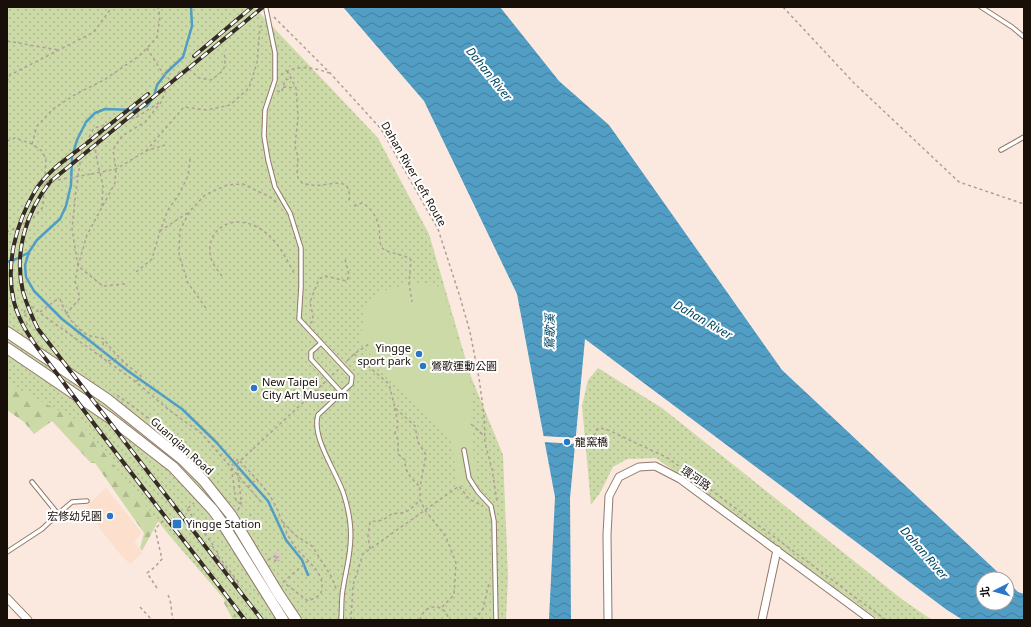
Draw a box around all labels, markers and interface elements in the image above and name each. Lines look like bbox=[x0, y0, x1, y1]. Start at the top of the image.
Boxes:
water label: Dahan River bbox=[462, 43, 517, 105]
street label: Dahan River Left Route bbox=[378, 119, 451, 229]
water label: Dahan River bbox=[671, 296, 737, 344]
water label: 鶯歌溪 bbox=[541, 312, 558, 350]
place label: Yingge sport park bbox=[358, 340, 411, 368]
marker: Yingge sport park bbox=[414, 349, 424, 359]
place label: 鶯歌運動公園 bbox=[431, 358, 497, 373]
marker: 鶯歌運動公園 bbox=[418, 361, 428, 371]
place label: New Taipei City Art Museum bbox=[262, 374, 348, 402]
marker: New Taipei City Art Museum bbox=[249, 383, 259, 393]
street label: Guanqian Road bbox=[148, 413, 217, 478]
place label: 龍窯橋 bbox=[575, 434, 608, 449]
marker: 龍窯橋 bbox=[562, 437, 572, 447]
street label: 環河路 bbox=[678, 462, 714, 493]
place label: 宏修幼兒園 bbox=[47, 508, 102, 523]
marker: 宏修幼兒園 bbox=[105, 511, 115, 521]
place label: Yingge Station bbox=[186, 516, 261, 531]
marker: Yingge Station bbox=[171, 518, 183, 530]
water label: Dahan River bbox=[897, 523, 953, 584]
north arrow bbox=[975, 571, 1015, 611]
text: 北 bbox=[977, 586, 993, 598]

